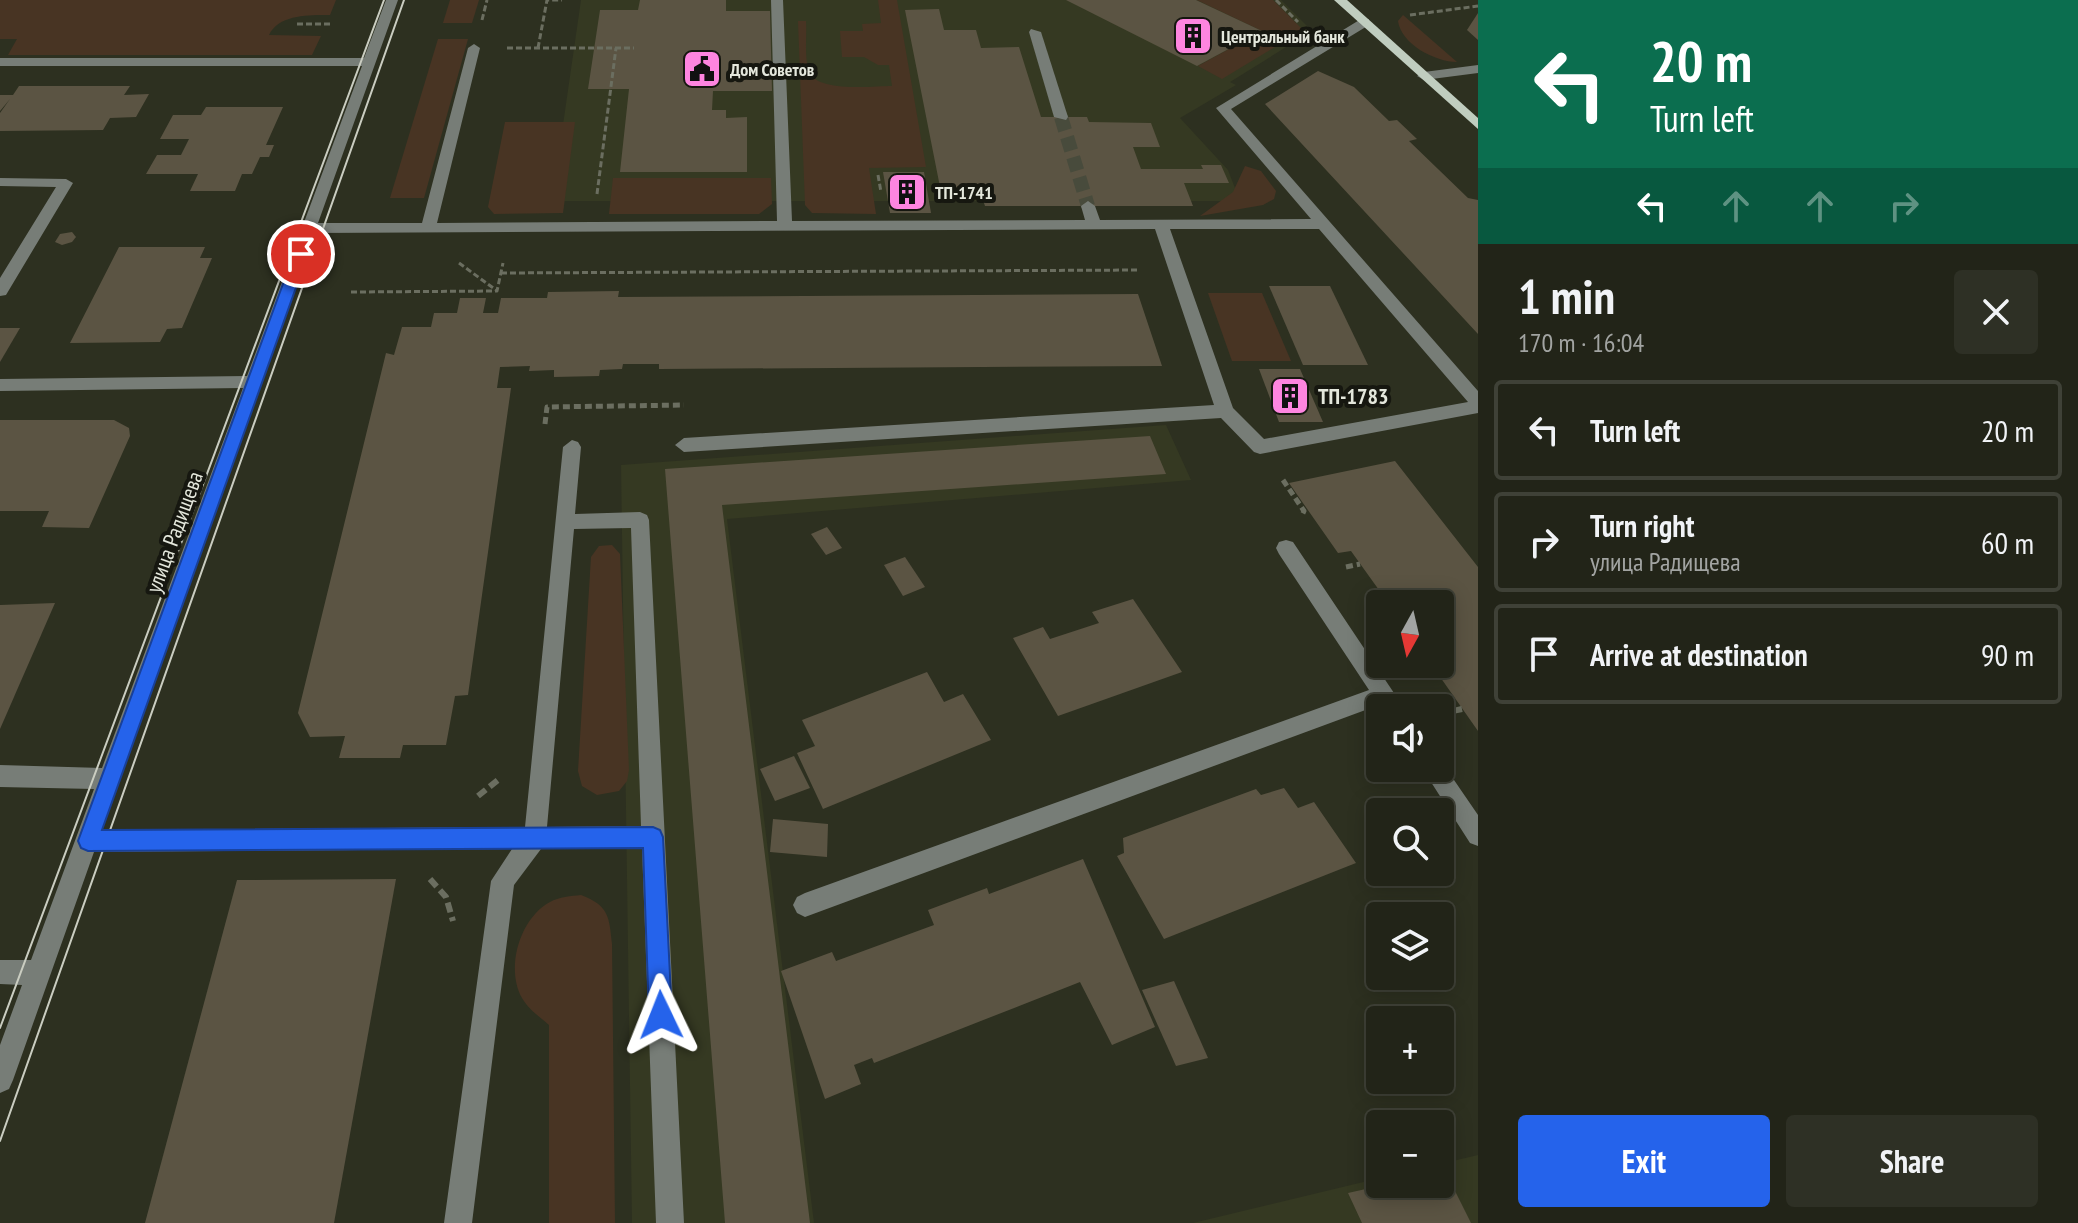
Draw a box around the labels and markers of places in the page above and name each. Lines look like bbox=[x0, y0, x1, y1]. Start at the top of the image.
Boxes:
building icon: Центральный банк bbox=[1172, 15, 1214, 57]
place label: Центральный банк bbox=[1221, 25, 1345, 48]
public building icon: Дом Советов bbox=[681, 48, 723, 90]
place label: Дом Советов bbox=[730, 58, 815, 81]
building icon: ТП-1741 bbox=[886, 171, 928, 213]
place label: ТП-1741 bbox=[935, 181, 993, 204]
pin bbox=[267, 220, 335, 288]
building icon: ТП-1783 bbox=[1269, 375, 1311, 417]
place label: ТП-1783 bbox=[1318, 382, 1389, 410]

